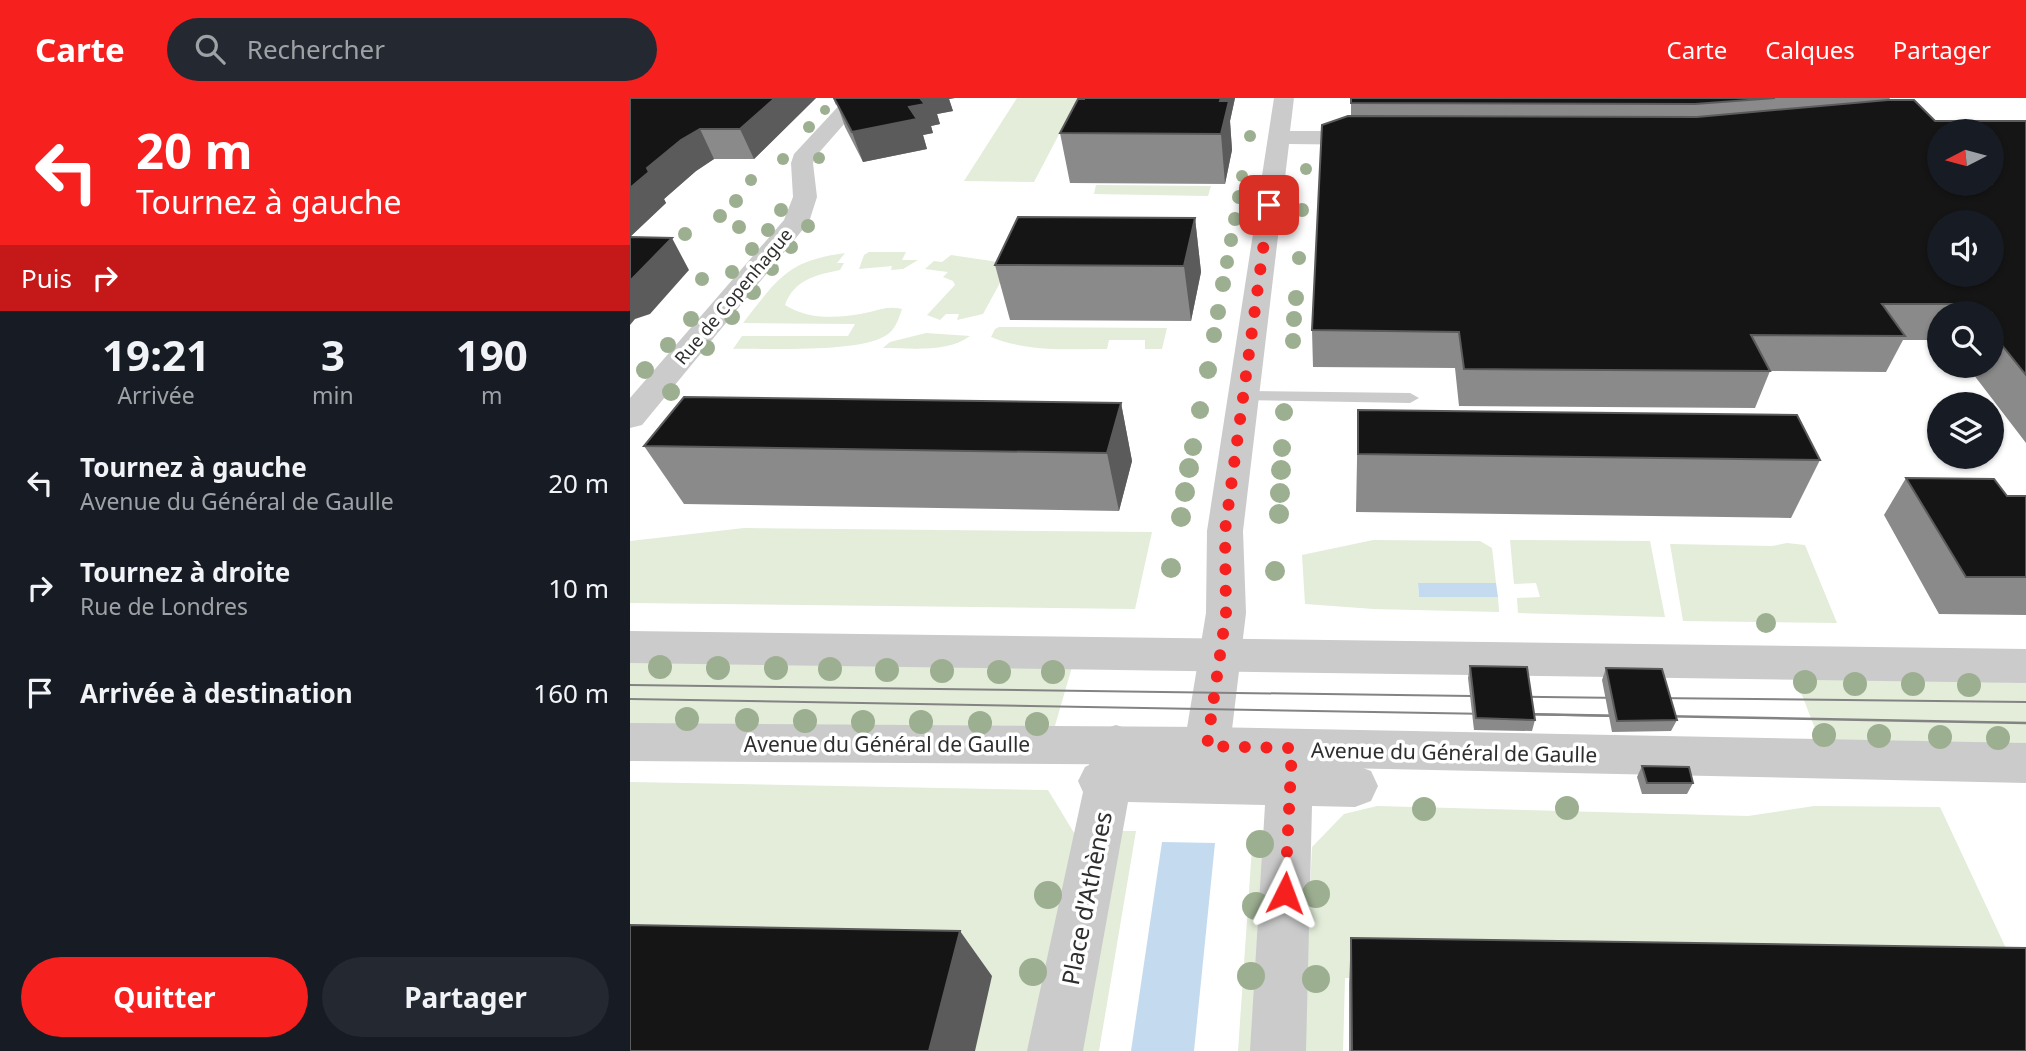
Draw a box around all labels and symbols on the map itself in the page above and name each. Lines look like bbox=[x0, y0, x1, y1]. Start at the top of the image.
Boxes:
north arrow bbox=[1927, 119, 2004, 196]
pin bbox=[1239, 175, 1299, 235]
street label: Rue de Copenhague bbox=[669, 223, 797, 369]
street label: Avenue du Général de Gaulle bbox=[744, 730, 1030, 758]
street label: Avenue du Général de Gaulle bbox=[1311, 736, 1597, 768]
street label: Place d'Athènes bbox=[1053, 808, 1119, 988]
position arrow bbox=[1248, 856, 1322, 930]

